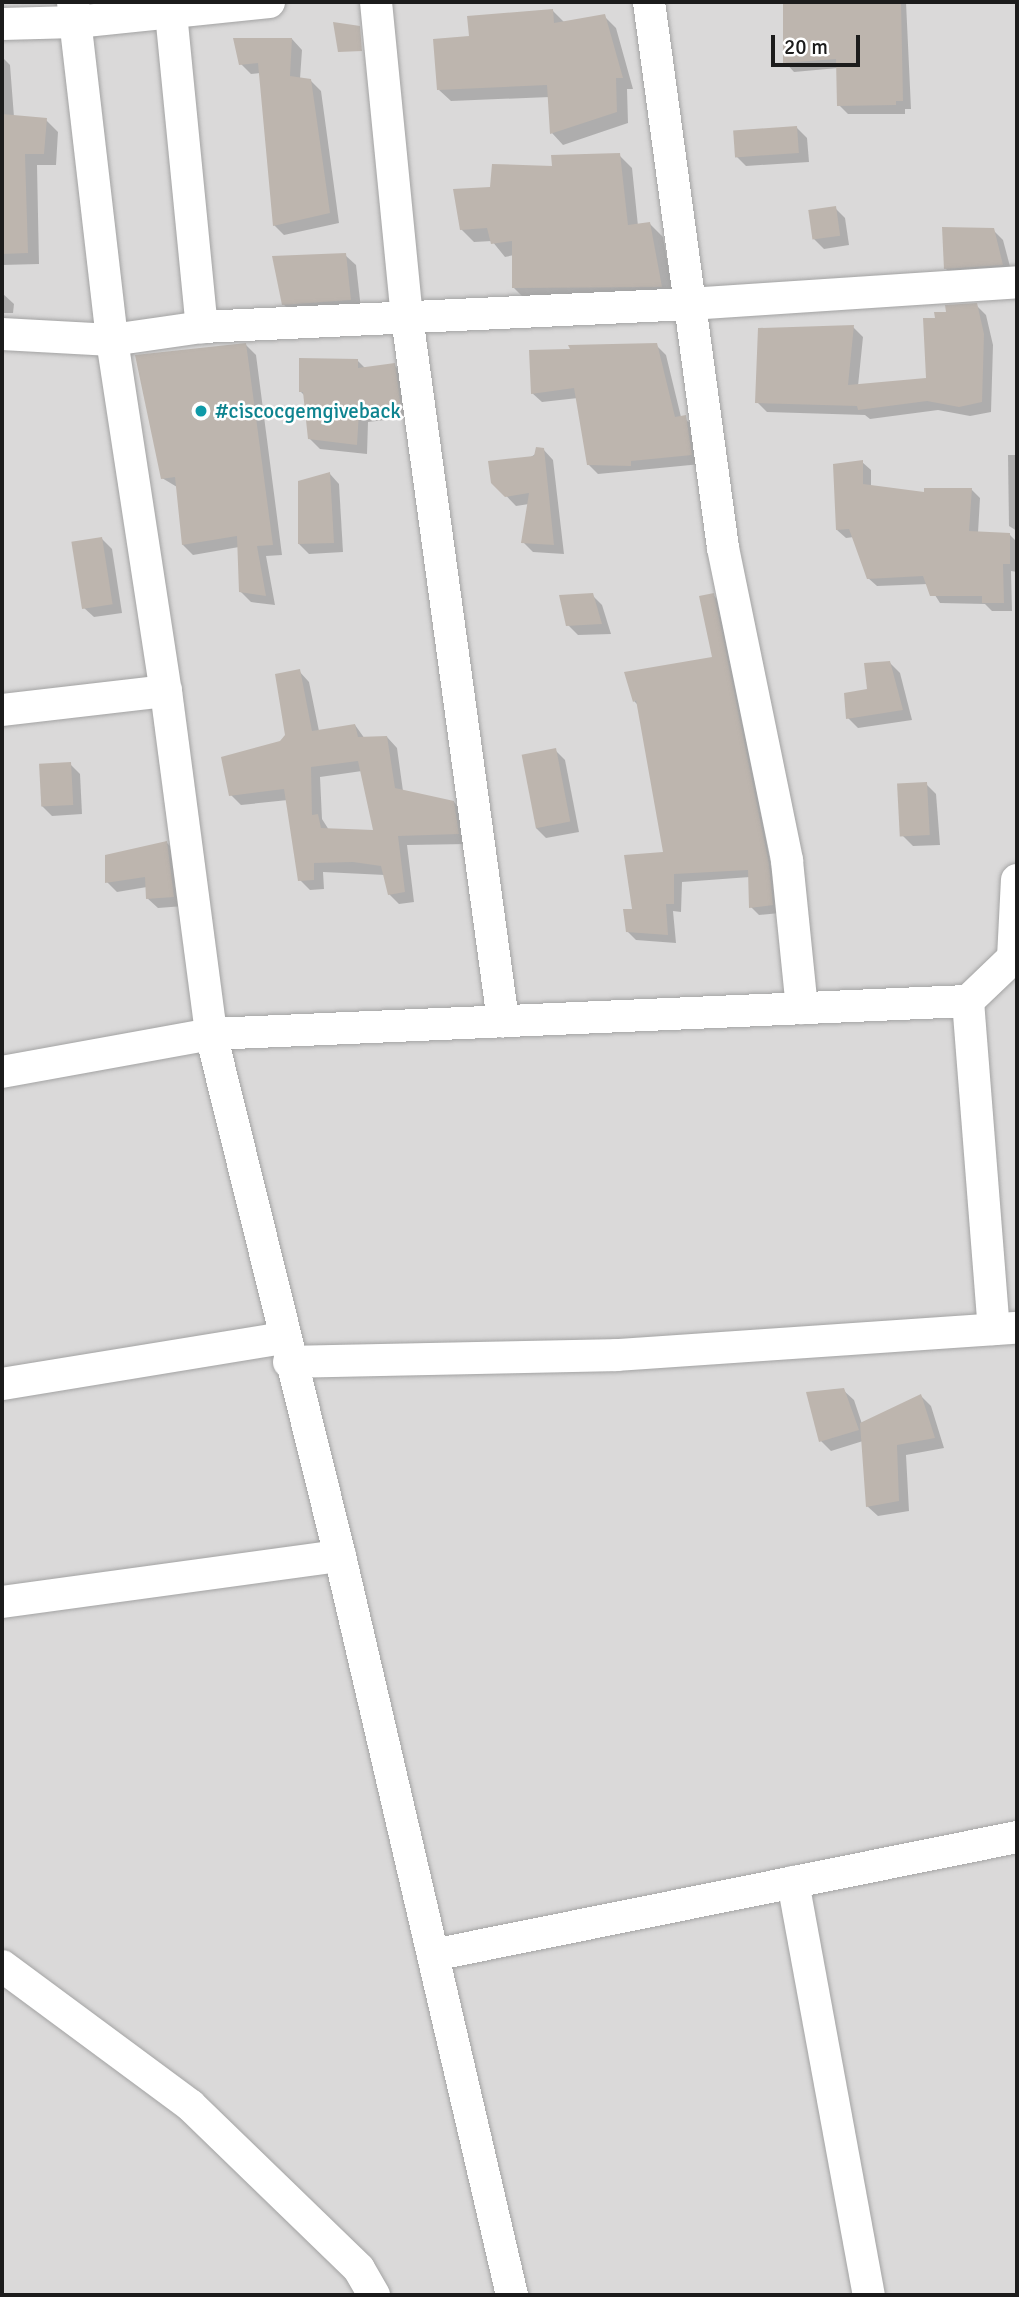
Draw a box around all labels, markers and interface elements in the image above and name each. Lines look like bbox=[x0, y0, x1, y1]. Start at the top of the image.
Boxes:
scale bar bbox=[774, 21, 863, 65]
text: 20 m bbox=[784, 34, 828, 60]
place label: #ciscocgemgiveback bbox=[215, 398, 401, 424]
marker: #ciscocgemgiveback bbox=[193, 403, 209, 419]

